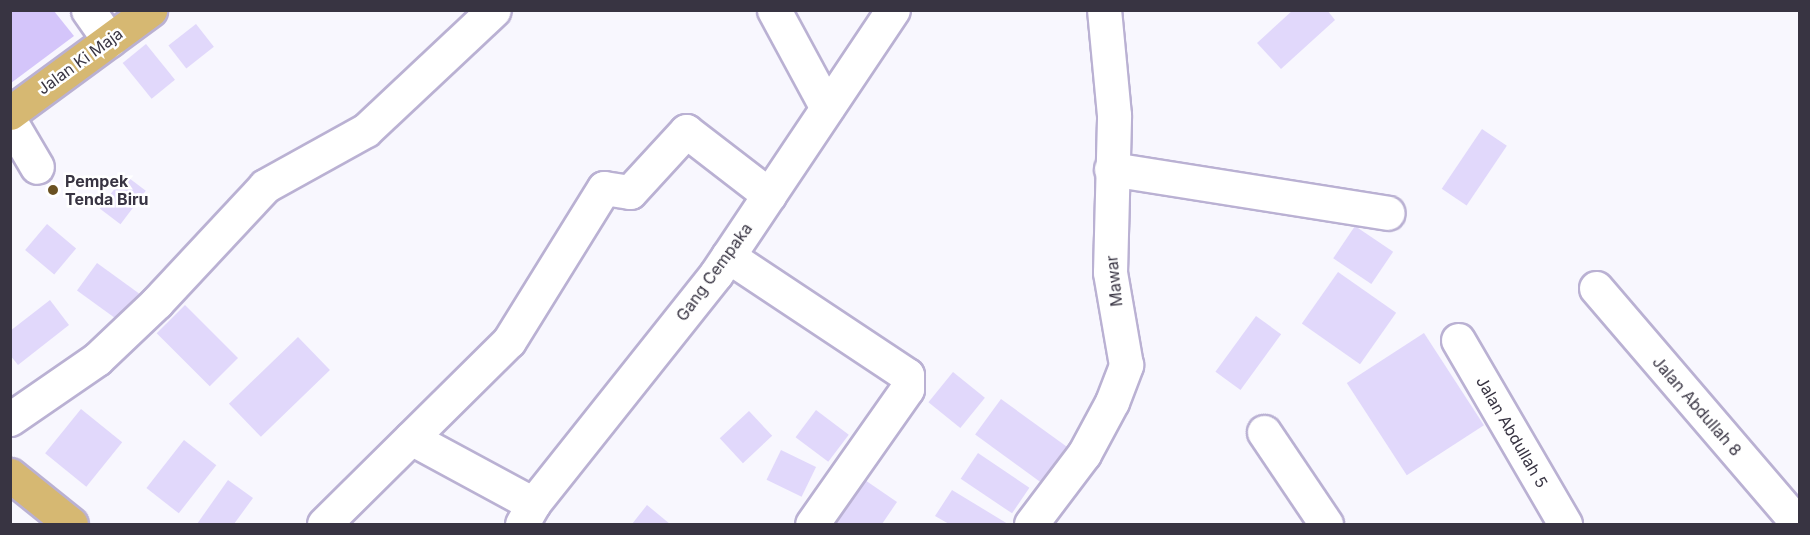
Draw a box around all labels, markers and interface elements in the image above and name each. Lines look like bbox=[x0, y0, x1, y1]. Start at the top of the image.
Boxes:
street label: Jalan Ki Maja bbox=[34, 24, 126, 98]
place label: Pempek Tenda Biru bbox=[65, 171, 148, 209]
marker: Pempek Tenda Biru bbox=[46, 183, 60, 197]
street label: Gang Cempaka bbox=[672, 219, 756, 325]
street label: Mawar bbox=[1102, 254, 1126, 308]
street label: Jalan Abdullah 8 bbox=[1649, 352, 1745, 460]
street label: Jalan Abdullah 5 bbox=[1472, 373, 1552, 491]

